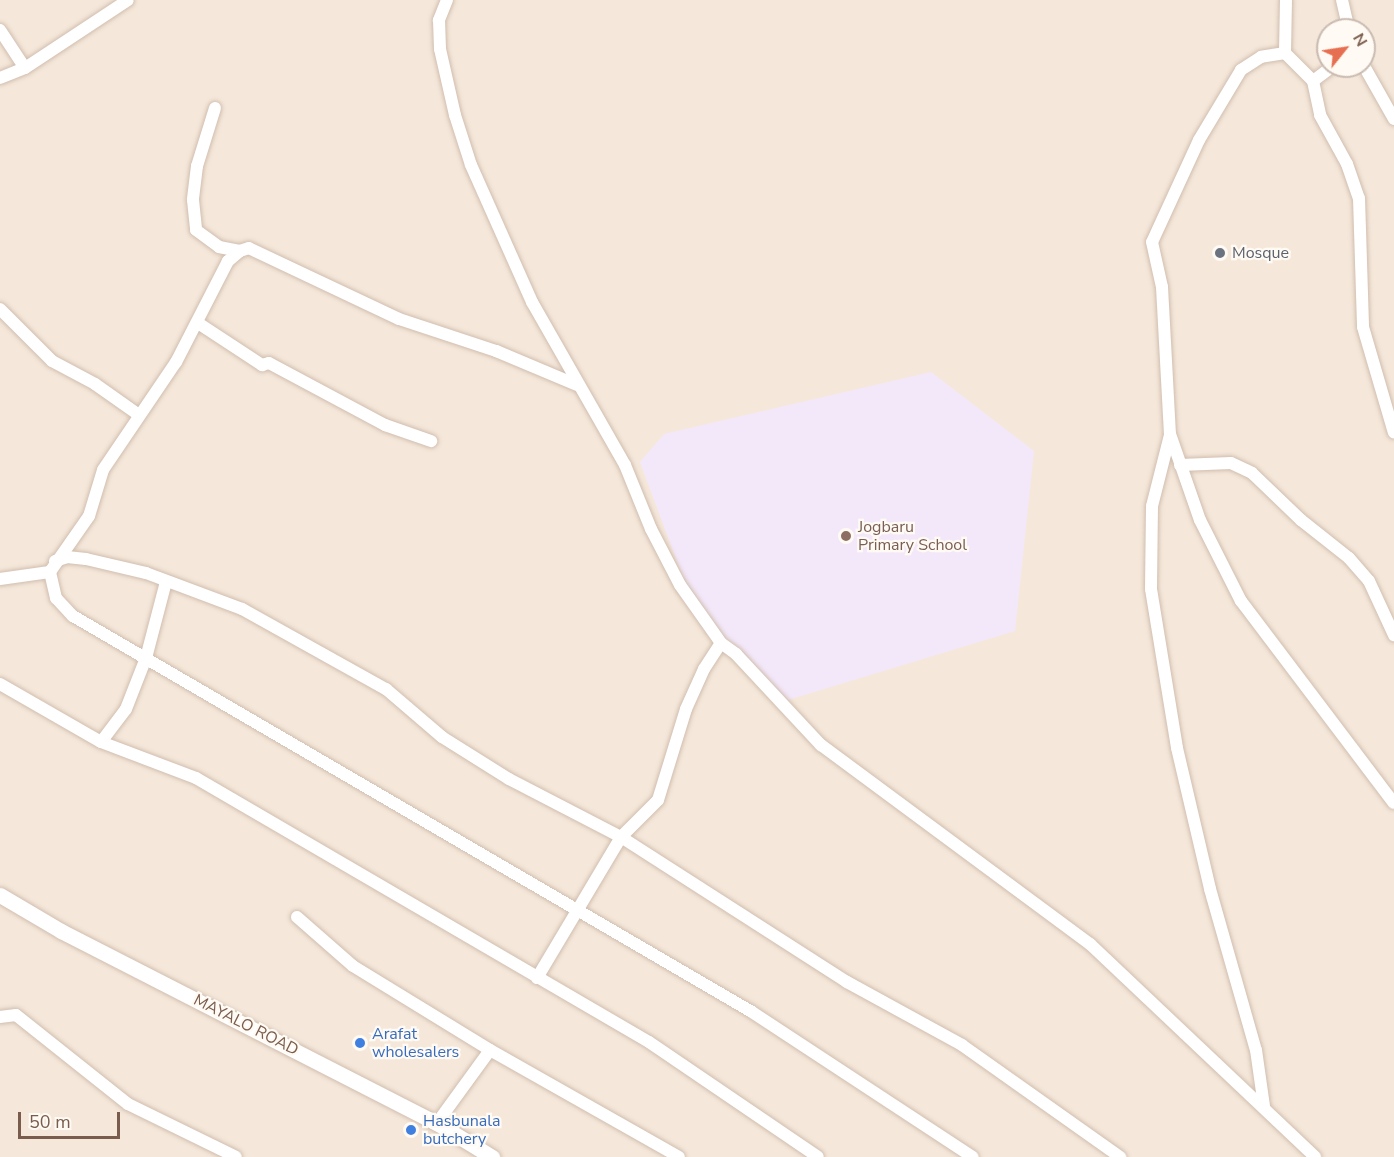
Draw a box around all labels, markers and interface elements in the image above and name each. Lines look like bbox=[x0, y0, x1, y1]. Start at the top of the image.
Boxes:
north arrow bbox=[1316, 18, 1376, 78]
text: N bbox=[1347, 29, 1372, 51]
place label: Mosque bbox=[1232, 243, 1289, 263]
marker: Mosque bbox=[1213, 246, 1227, 260]
place label: Jogbaru Primary School bbox=[858, 517, 967, 555]
marker: Jogbaru Primary School bbox=[839, 529, 853, 543]
street label: MAYALO ROAD bbox=[190, 990, 302, 1060]
place label: Arafat wholesalers bbox=[372, 1024, 459, 1062]
marker: Arafat wholesalers bbox=[353, 1036, 367, 1050]
scale bar bbox=[21, 1100, 123, 1138]
text: 50 m bbox=[29, 1110, 71, 1134]
place label: Hasbunala butchery bbox=[423, 1111, 500, 1149]
marker: Hasbunala butchery bbox=[404, 1123, 418, 1137]

